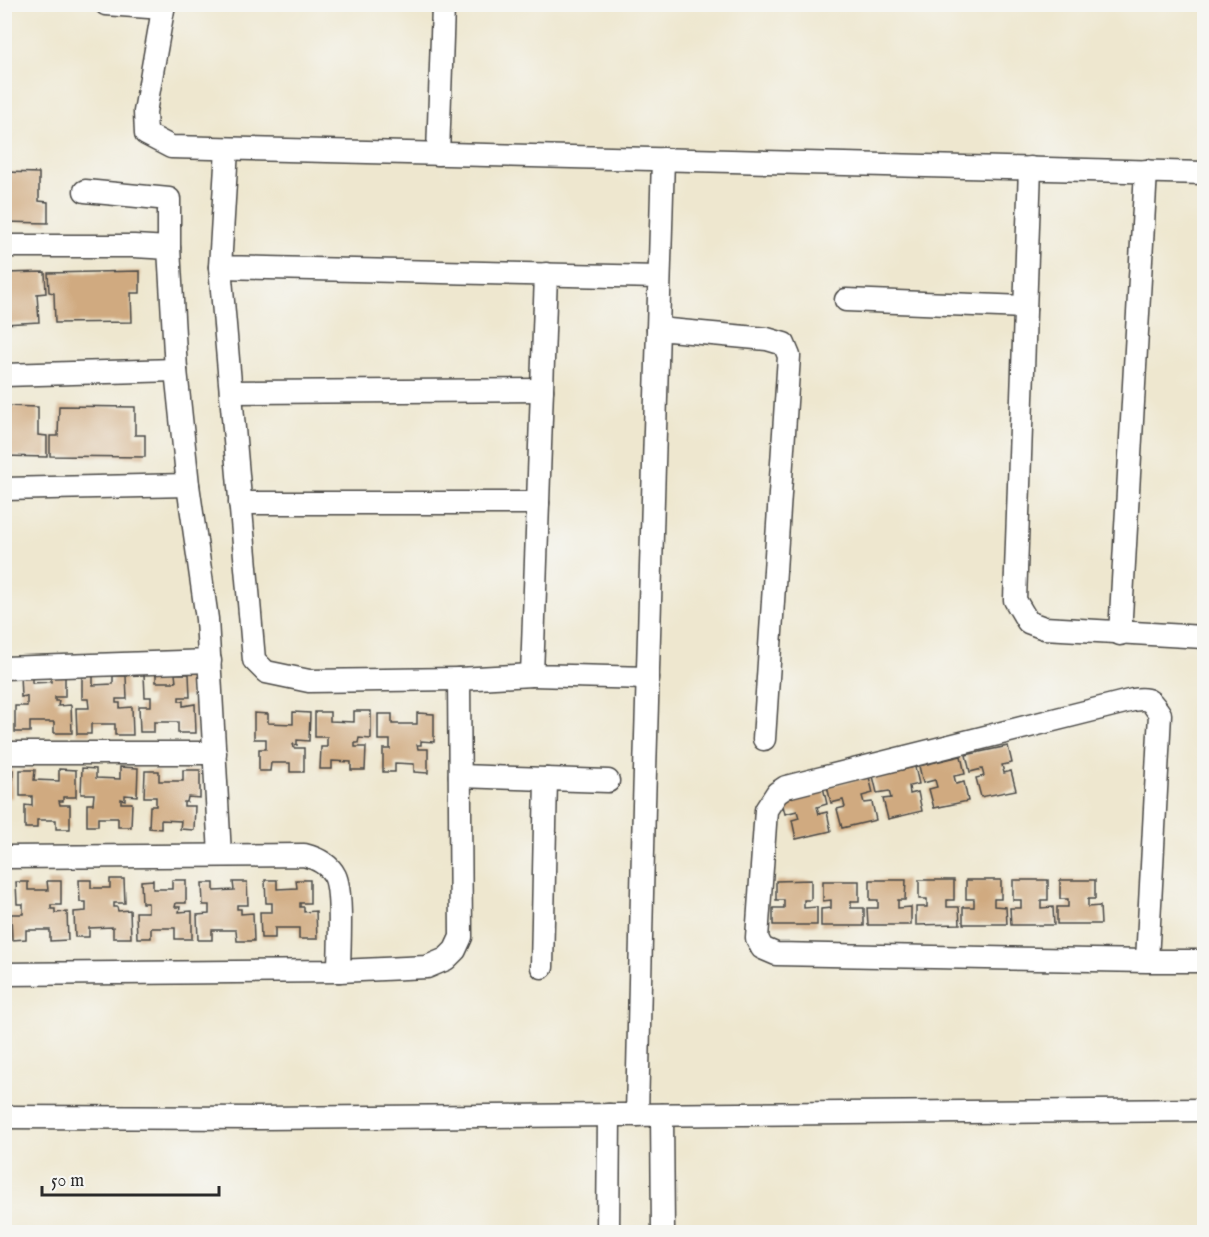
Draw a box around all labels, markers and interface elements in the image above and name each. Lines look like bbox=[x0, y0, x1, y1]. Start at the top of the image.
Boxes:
scale bar bbox=[42, 1159, 219, 1197]
text: 50 m bbox=[51, 1170, 84, 1193]

